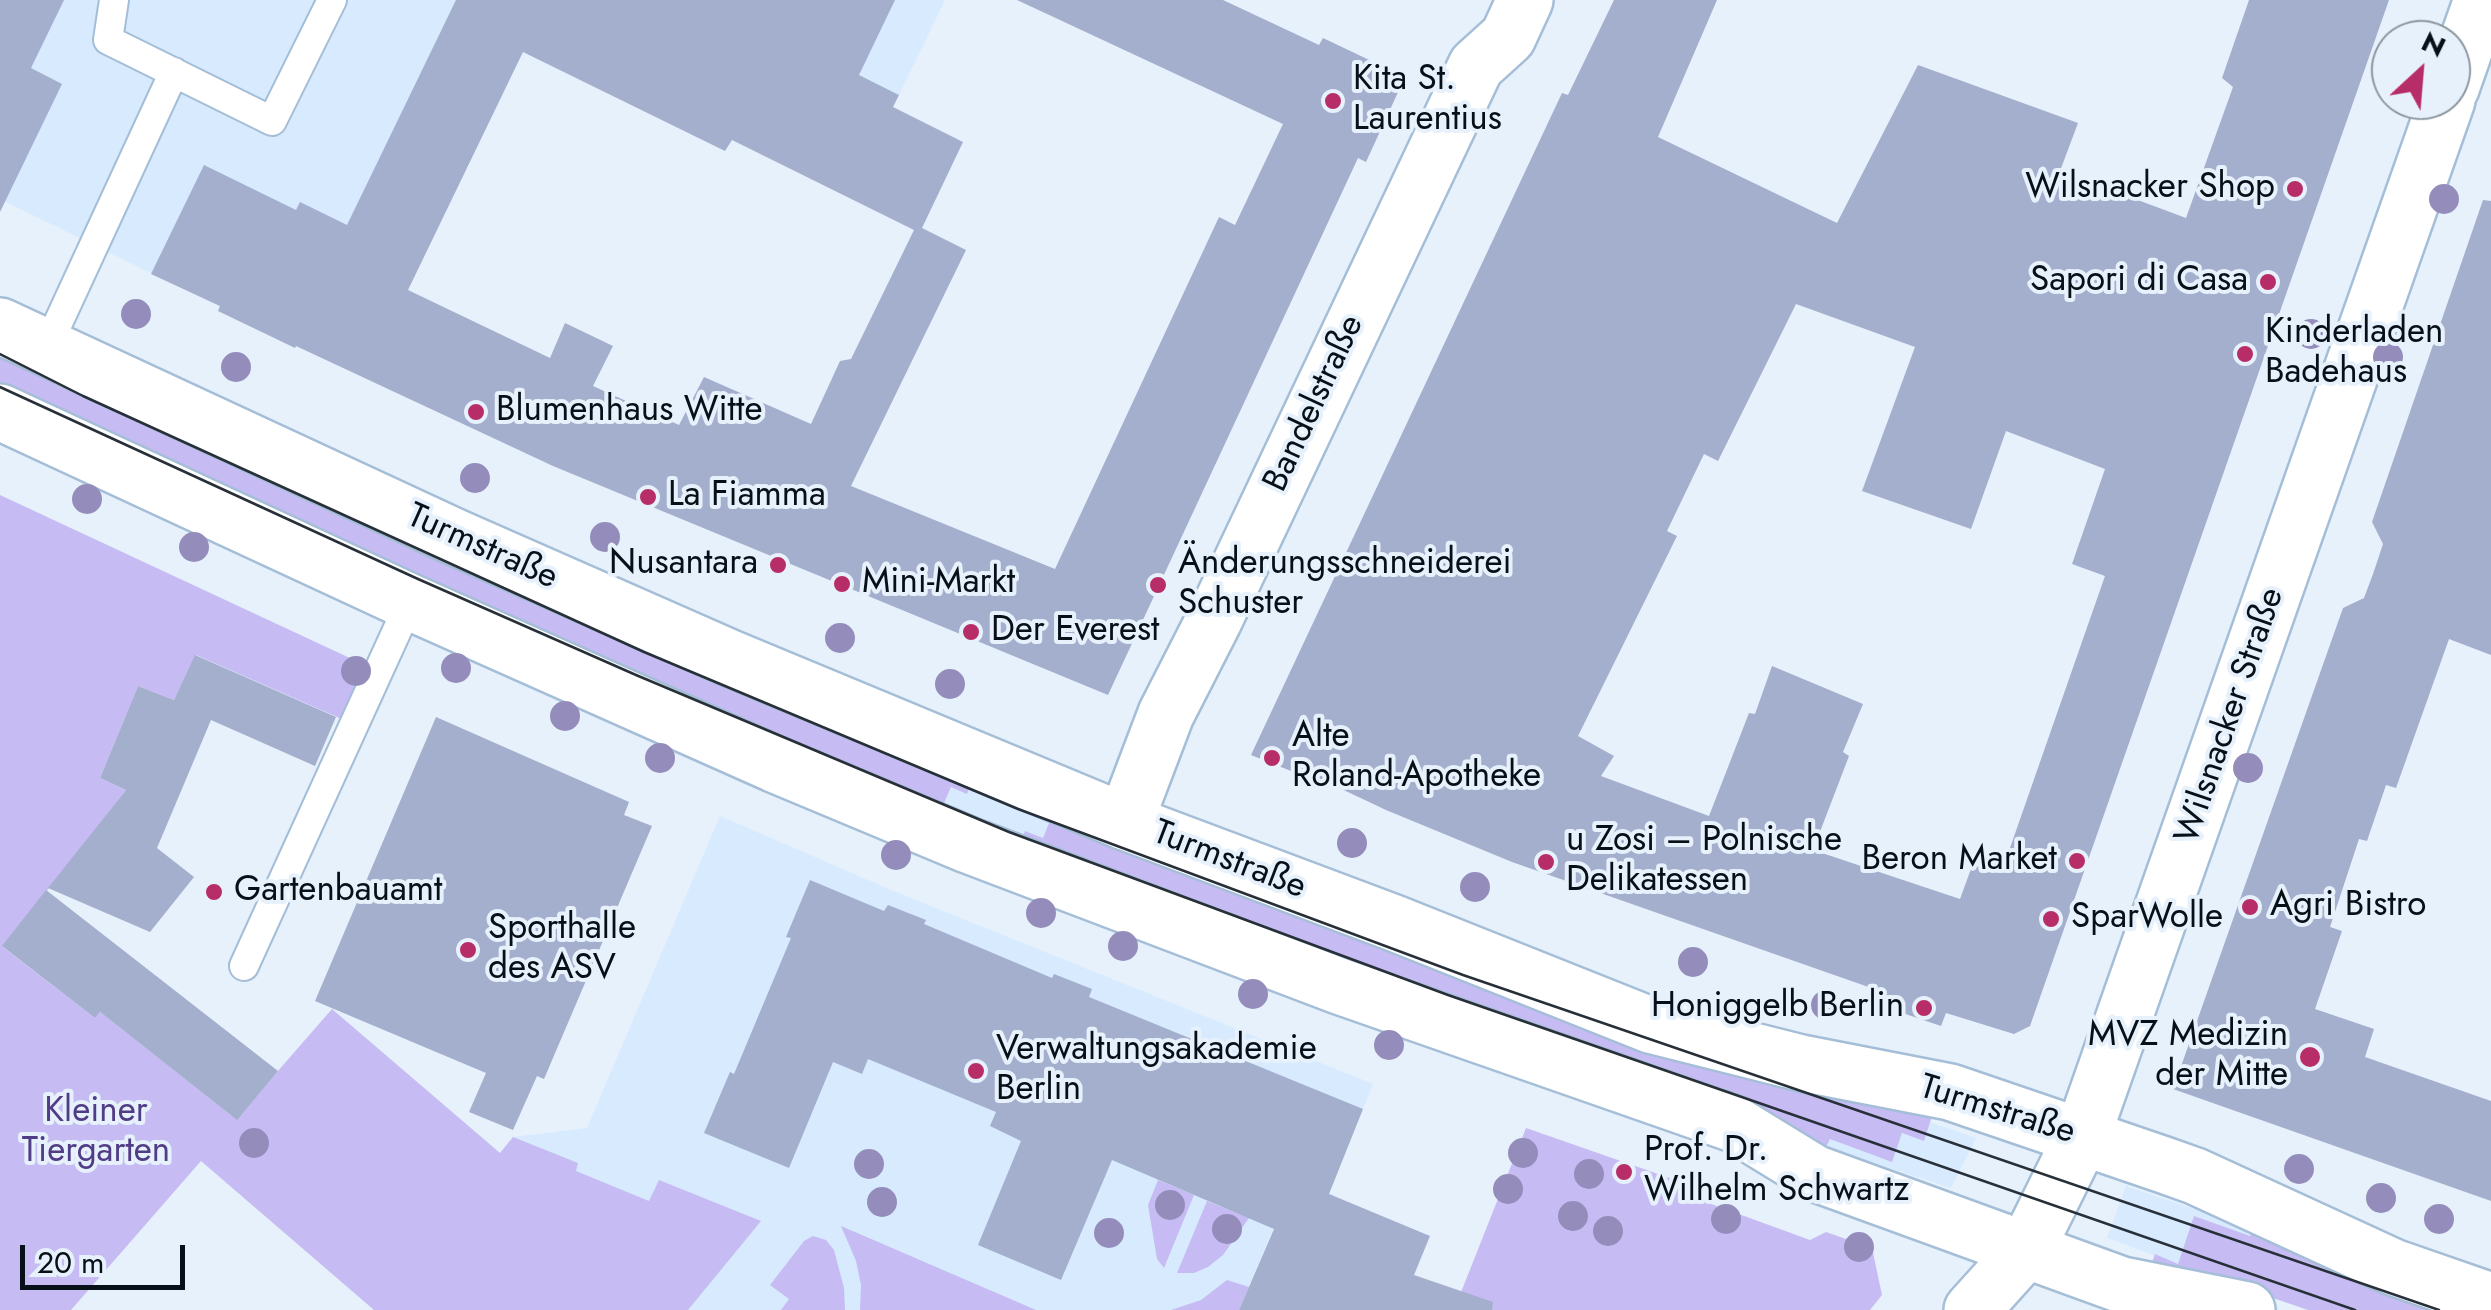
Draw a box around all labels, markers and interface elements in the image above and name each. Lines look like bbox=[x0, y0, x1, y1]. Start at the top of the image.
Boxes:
north arrow bbox=[2371, 20, 2471, 120]
text: N bbox=[2415, 21, 2452, 68]
place label: Kita St. Laurentius bbox=[1353, 60, 1502, 142]
marker: Kita St. Laurentius bbox=[1322, 90, 1344, 112]
place label: Wilsnacker Shop bbox=[2025, 168, 2275, 210]
marker: Wilsnacker Shop bbox=[2284, 178, 2306, 200]
place label: Sapori di Casa bbox=[2030, 261, 2248, 303]
marker: Sapori di Casa bbox=[2257, 271, 2279, 293]
street label: Bandelstraße bbox=[1256, 309, 1374, 499]
place label: Kinderladen Badehaus bbox=[2265, 313, 2443, 395]
marker: Kinderladen Badehaus bbox=[2234, 343, 2256, 365]
place label: Blumenhaus Witte bbox=[496, 391, 762, 433]
marker: Blumenhaus Witte bbox=[465, 401, 487, 423]
place label: La Fiamma bbox=[668, 476, 826, 518]
marker: La Fiamma bbox=[637, 486, 659, 508]
street label: Turmstraße bbox=[400, 496, 564, 600]
place label: Nusantara bbox=[609, 544, 758, 586]
place label: Änderungsschneiderei Schuster bbox=[1178, 544, 1512, 626]
marker: Nusantara bbox=[767, 554, 789, 576]
place label: Mini-Markt bbox=[862, 563, 1015, 605]
marker: Mini-Markt bbox=[831, 573, 853, 595]
marker: Änderungsschneiderei Schuster bbox=[1147, 574, 1169, 596]
street label: Wilsnacker Straße bbox=[2168, 583, 2294, 849]
place label: Der Everest bbox=[991, 611, 1159, 653]
marker: Der Everest bbox=[960, 621, 982, 643]
place label: Alte Roland-Apotheke bbox=[1292, 717, 1541, 799]
marker: Alte Roland-Apotheke bbox=[1261, 747, 1283, 769]
street label: Turmstraße bbox=[1147, 813, 1311, 909]
place label: u Zosi – Polnische Delikatessen bbox=[1566, 821, 1842, 903]
place label: Beron Market bbox=[1861, 840, 2057, 882]
marker: Beron Market bbox=[2066, 850, 2088, 872]
marker: u Zosi – Polnische Delikatessen bbox=[1535, 851, 1557, 873]
place label: Gartenbauamt bbox=[234, 871, 442, 913]
marker: Gartenbauamt bbox=[203, 881, 225, 903]
place label: Agri Bistro bbox=[2270, 886, 2426, 928]
marker: Agri Bistro bbox=[2239, 896, 2261, 918]
place label: SparWolle bbox=[2071, 898, 2223, 940]
marker: SparWolle bbox=[2040, 908, 2062, 930]
place label: Sporthalle des ASV bbox=[488, 909, 636, 991]
marker: Sporthalle des ASV bbox=[457, 939, 479, 961]
place label: Honiggelb Berlin bbox=[1651, 987, 1904, 1029]
marker: Honiggelb Berlin bbox=[1913, 997, 1935, 1019]
place label: MVZ Medizin der Mitte bbox=[2088, 1016, 2288, 1098]
place label: Verwaltungsakademie Berlin bbox=[996, 1030, 1317, 1112]
marker: MVZ Medizin der Mitte bbox=[2297, 1044, 2323, 1070]
marker: Verwaltungsakademie Berlin bbox=[965, 1060, 987, 1082]
street label: Turmstraße bbox=[1914, 1067, 2080, 1155]
park label: Kleiner Tiergarten bbox=[22, 1092, 170, 1174]
place label: Prof. Dr. Wilhelm Schwartz bbox=[1644, 1131, 1909, 1213]
marker: Prof. Dr. Wilhelm Schwartz bbox=[1613, 1161, 1635, 1183]
scale bar bbox=[25, 1225, 190, 1287]
text: 20 m bbox=[37, 1241, 104, 1284]

